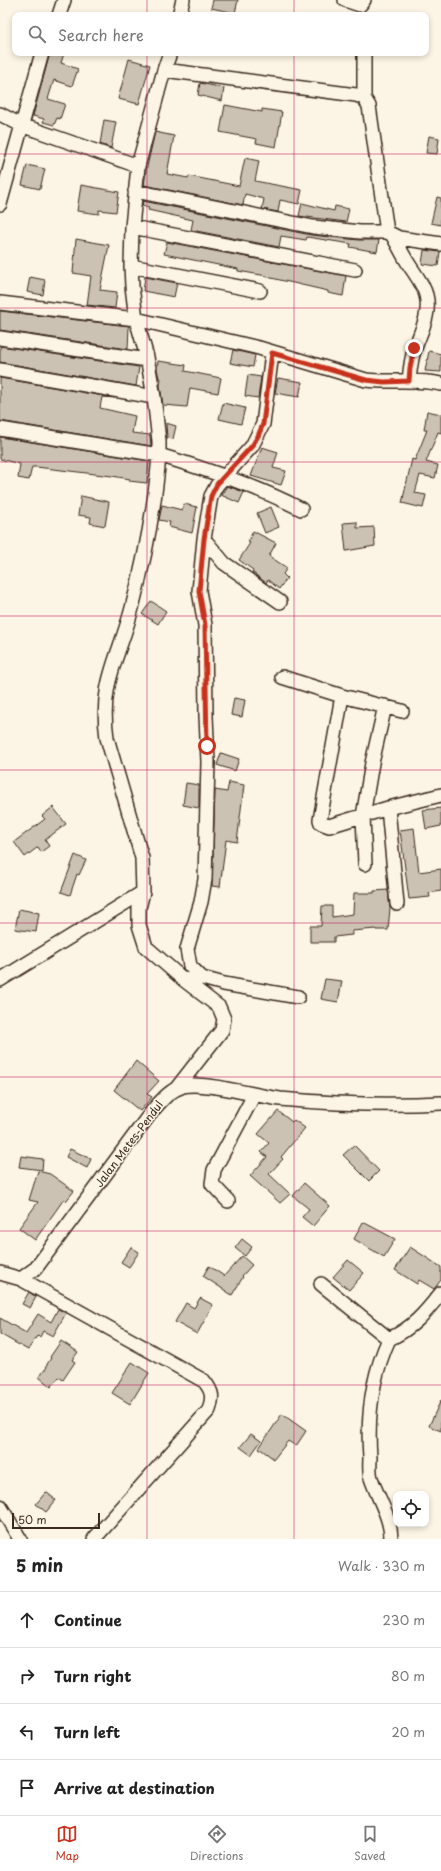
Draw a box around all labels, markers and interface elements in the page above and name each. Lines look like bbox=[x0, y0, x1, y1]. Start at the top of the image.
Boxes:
search box bbox=[12, 12, 429, 56]
icon: search bbox=[26, 23, 48, 45]
text: Search here bbox=[58, 23, 144, 46]
route end bbox=[405, 339, 423, 357]
route start bbox=[198, 737, 216, 755]
street label: Jalan Metes-Pendul bbox=[90, 1097, 167, 1191]
map controls bbox=[393, 1491, 429, 1527]
button: locate bbox=[393, 1491, 429, 1527]
scale bar bbox=[12, 1511, 100, 1530]
text: 50 m bbox=[18, 1511, 47, 1528]
text: 5 min bbox=[16, 1552, 63, 1578]
text: Walk · 330 m bbox=[338, 1556, 425, 1575]
text: Continue bbox=[54, 1608, 122, 1631]
icon: ahead bbox=[16, 1609, 38, 1631]
text: 230 m bbox=[383, 1610, 425, 1629]
text: Turn right bbox=[54, 1664, 131, 1687]
icon: right bbox=[16, 1665, 38, 1687]
text: 80 m bbox=[391, 1666, 425, 1685]
text: Turn left bbox=[54, 1720, 120, 1743]
icon: left bbox=[16, 1721, 38, 1743]
text: 20 m bbox=[391, 1722, 425, 1741]
text: Arrive at destination bbox=[54, 1776, 215, 1799]
icon: arrive bbox=[16, 1777, 38, 1799]
tab: Map bbox=[55, 1823, 79, 1864]
tab: Directions bbox=[190, 1823, 243, 1864]
tab: Saved bbox=[354, 1823, 386, 1864]

